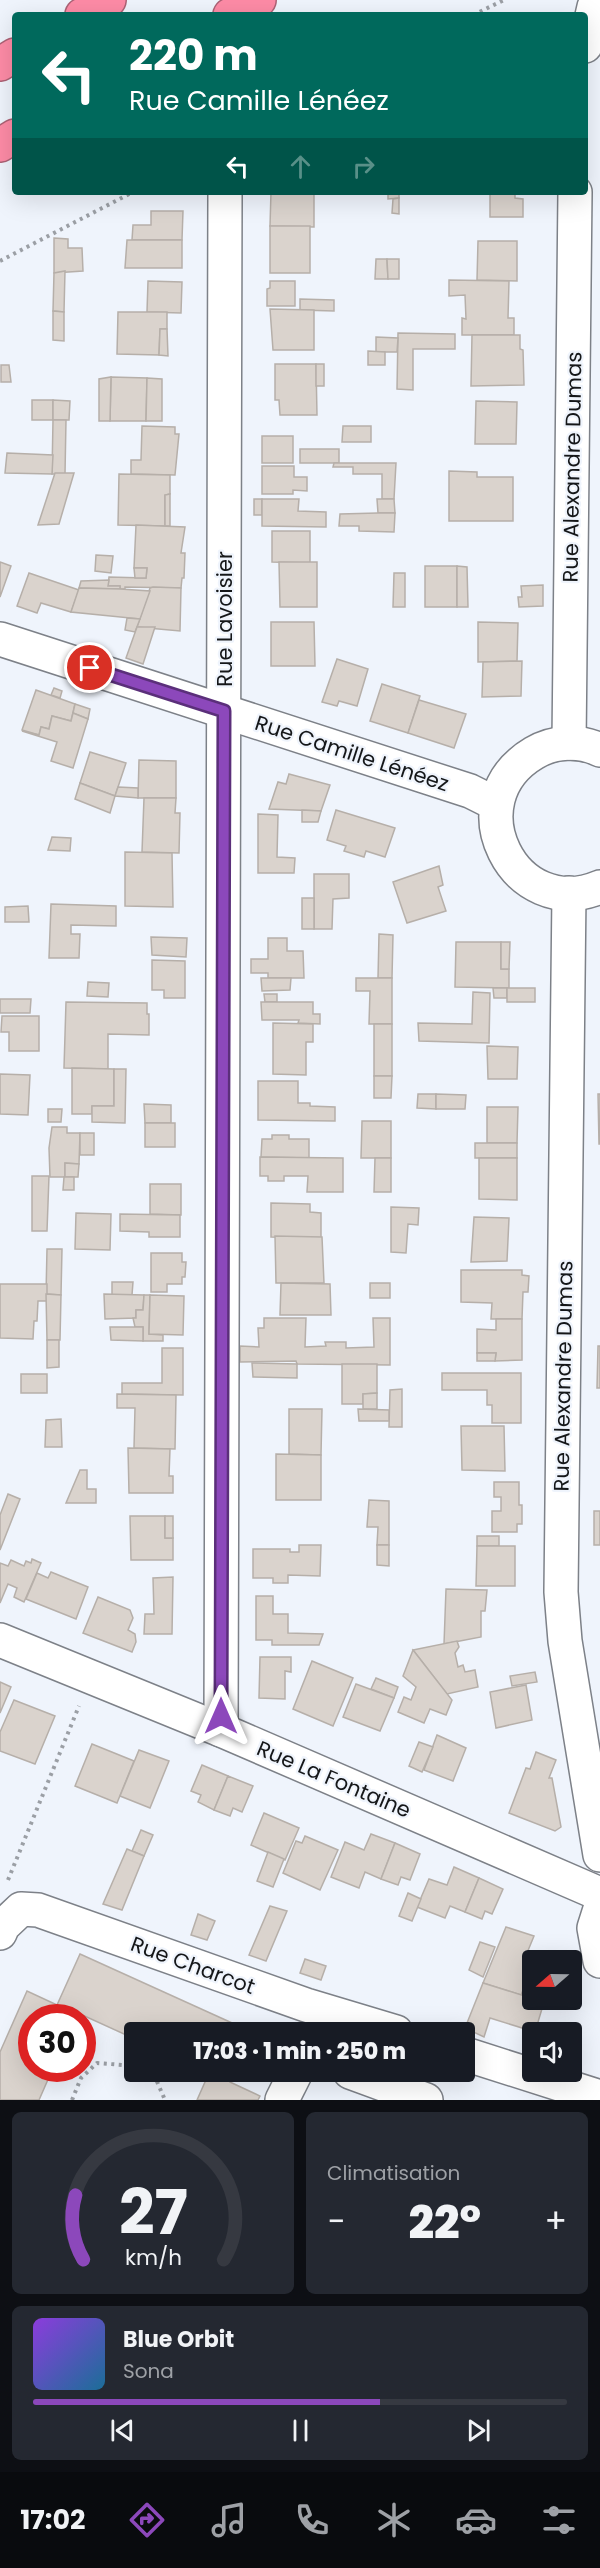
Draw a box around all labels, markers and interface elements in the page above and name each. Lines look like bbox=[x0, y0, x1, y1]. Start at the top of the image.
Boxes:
text: 220 m bbox=[129, 26, 258, 85]
icon: left bbox=[30, 36, 108, 114]
text: Rue Camille Lénéez bbox=[129, 82, 389, 119]
icon: left bbox=[221, 150, 254, 183]
icon: ahead bbox=[284, 150, 317, 183]
icon: right bbox=[347, 150, 380, 183]
street label: Rue Alexandre Dumas bbox=[555, 351, 589, 583]
street label: Rue Lavoisier bbox=[210, 551, 239, 687]
pin bbox=[64, 642, 115, 693]
icon: arrive bbox=[73, 651, 106, 684]
street label: Rue Camille Lénéez bbox=[251, 708, 453, 798]
street label: Rue Alexandre Dumas bbox=[546, 1260, 580, 1492]
position arrow bbox=[189, 1684, 253, 1748]
street label: Rue La Fontaine bbox=[253, 1733, 415, 1825]
street label: Rue Charcot bbox=[127, 1929, 259, 2001]
north arrow bbox=[522, 1950, 582, 2010]
map controls bbox=[522, 1950, 582, 2082]
speed limit sign: 30 bbox=[18, 2004, 96, 2082]
button: sound bbox=[522, 2022, 582, 2082]
text: 17:03 · 1 min · 250 m bbox=[193, 2036, 406, 2067]
text: Climatisation bbox=[327, 2159, 460, 2187]
text: 27 bbox=[118, 2168, 188, 2256]
text: 22° bbox=[408, 2191, 481, 2254]
text: − bbox=[327, 2198, 345, 2245]
text: + bbox=[544, 2198, 567, 2245]
text: km/h bbox=[124, 2242, 182, 2273]
text: Blue Orbit bbox=[123, 2324, 234, 2355]
text: Sona bbox=[123, 2357, 174, 2385]
icon: previous bbox=[106, 2414, 139, 2447]
icon: pause bbox=[284, 2414, 317, 2447]
icon: next bbox=[462, 2414, 495, 2447]
icon: directions bbox=[126, 2499, 168, 2541]
icon: music bbox=[208, 2499, 250, 2541]
icon: phone bbox=[291, 2499, 333, 2541]
icon: climate bbox=[373, 2499, 415, 2541]
icon: car bbox=[455, 2499, 497, 2541]
icon: filters bbox=[538, 2499, 580, 2541]
text: 17:02 bbox=[20, 2501, 85, 2538]

